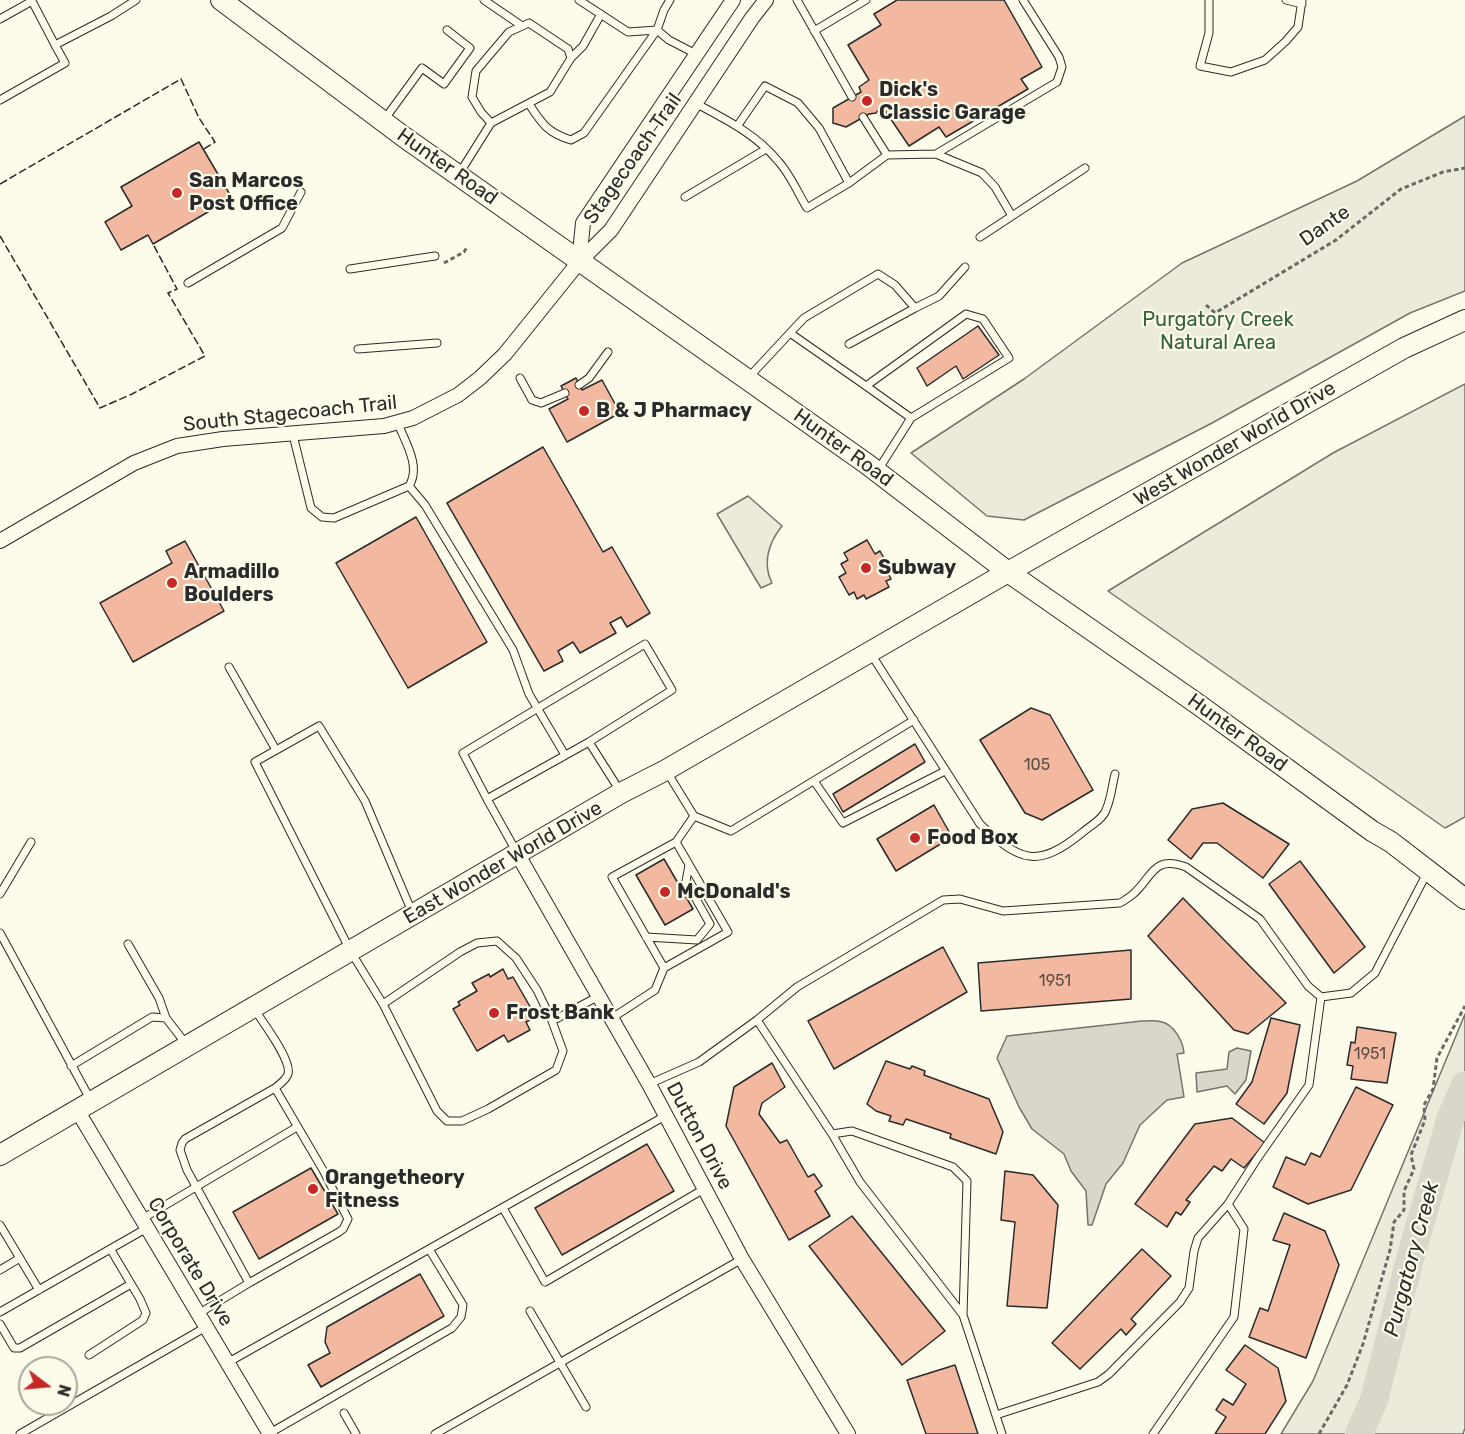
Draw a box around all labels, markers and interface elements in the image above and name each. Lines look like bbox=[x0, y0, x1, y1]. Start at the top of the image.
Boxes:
place label: Dick's Classic Garage bbox=[879, 78, 1026, 125]
street label: Stagecoach Trail bbox=[579, 89, 687, 229]
marker: Dick's Classic Garage bbox=[860, 94, 874, 108]
street label: Hunter Road bbox=[392, 124, 502, 210]
place label: San Marcos Post Office bbox=[189, 169, 304, 216]
marker: San Marcos Post Office bbox=[170, 186, 184, 200]
street label: Dante bbox=[1295, 200, 1355, 252]
park label: Purgatory Creek Natural Area bbox=[1142, 308, 1294, 355]
street label: West Wonder World Drive bbox=[1130, 376, 1340, 512]
street label: South Stagecoach Trail bbox=[182, 391, 398, 437]
place label: B & J Pharmacy bbox=[596, 399, 752, 423]
marker: B & J Pharmacy bbox=[577, 404, 591, 418]
street label: Hunter Road bbox=[789, 404, 897, 492]
place label: Subway bbox=[878, 556, 956, 580]
place label: Armadillo Boulders bbox=[184, 560, 280, 607]
marker: Subway bbox=[859, 561, 873, 575]
marker: Armadillo Boulders bbox=[165, 576, 179, 590]
street label: Hunter Road bbox=[1183, 689, 1291, 777]
house number: 105 bbox=[1024, 755, 1050, 775]
street label: East Wonder World Drive bbox=[399, 796, 607, 930]
place label: Food Box bbox=[927, 826, 1018, 850]
marker: Food Box bbox=[908, 831, 922, 845]
place label: McDonald's bbox=[677, 880, 790, 904]
marker: McDonald's bbox=[658, 885, 672, 899]
house number: 1951 bbox=[1039, 971, 1071, 991]
place label: Frost Bank bbox=[506, 1001, 614, 1025]
marker: Frost Bank bbox=[487, 1006, 501, 1020]
house number: 1951 bbox=[1354, 1044, 1386, 1064]
street label: Dutton Drive bbox=[661, 1078, 737, 1194]
place label: Orangetheory Fitness bbox=[325, 1166, 465, 1213]
water label: Purgatory Creek bbox=[1379, 1179, 1445, 1339]
marker: Orangetheory Fitness bbox=[306, 1182, 320, 1196]
street label: Corporate Drive bbox=[142, 1193, 238, 1331]
north arrow bbox=[18, 1356, 78, 1416]
text: N bbox=[53, 1382, 75, 1399]

